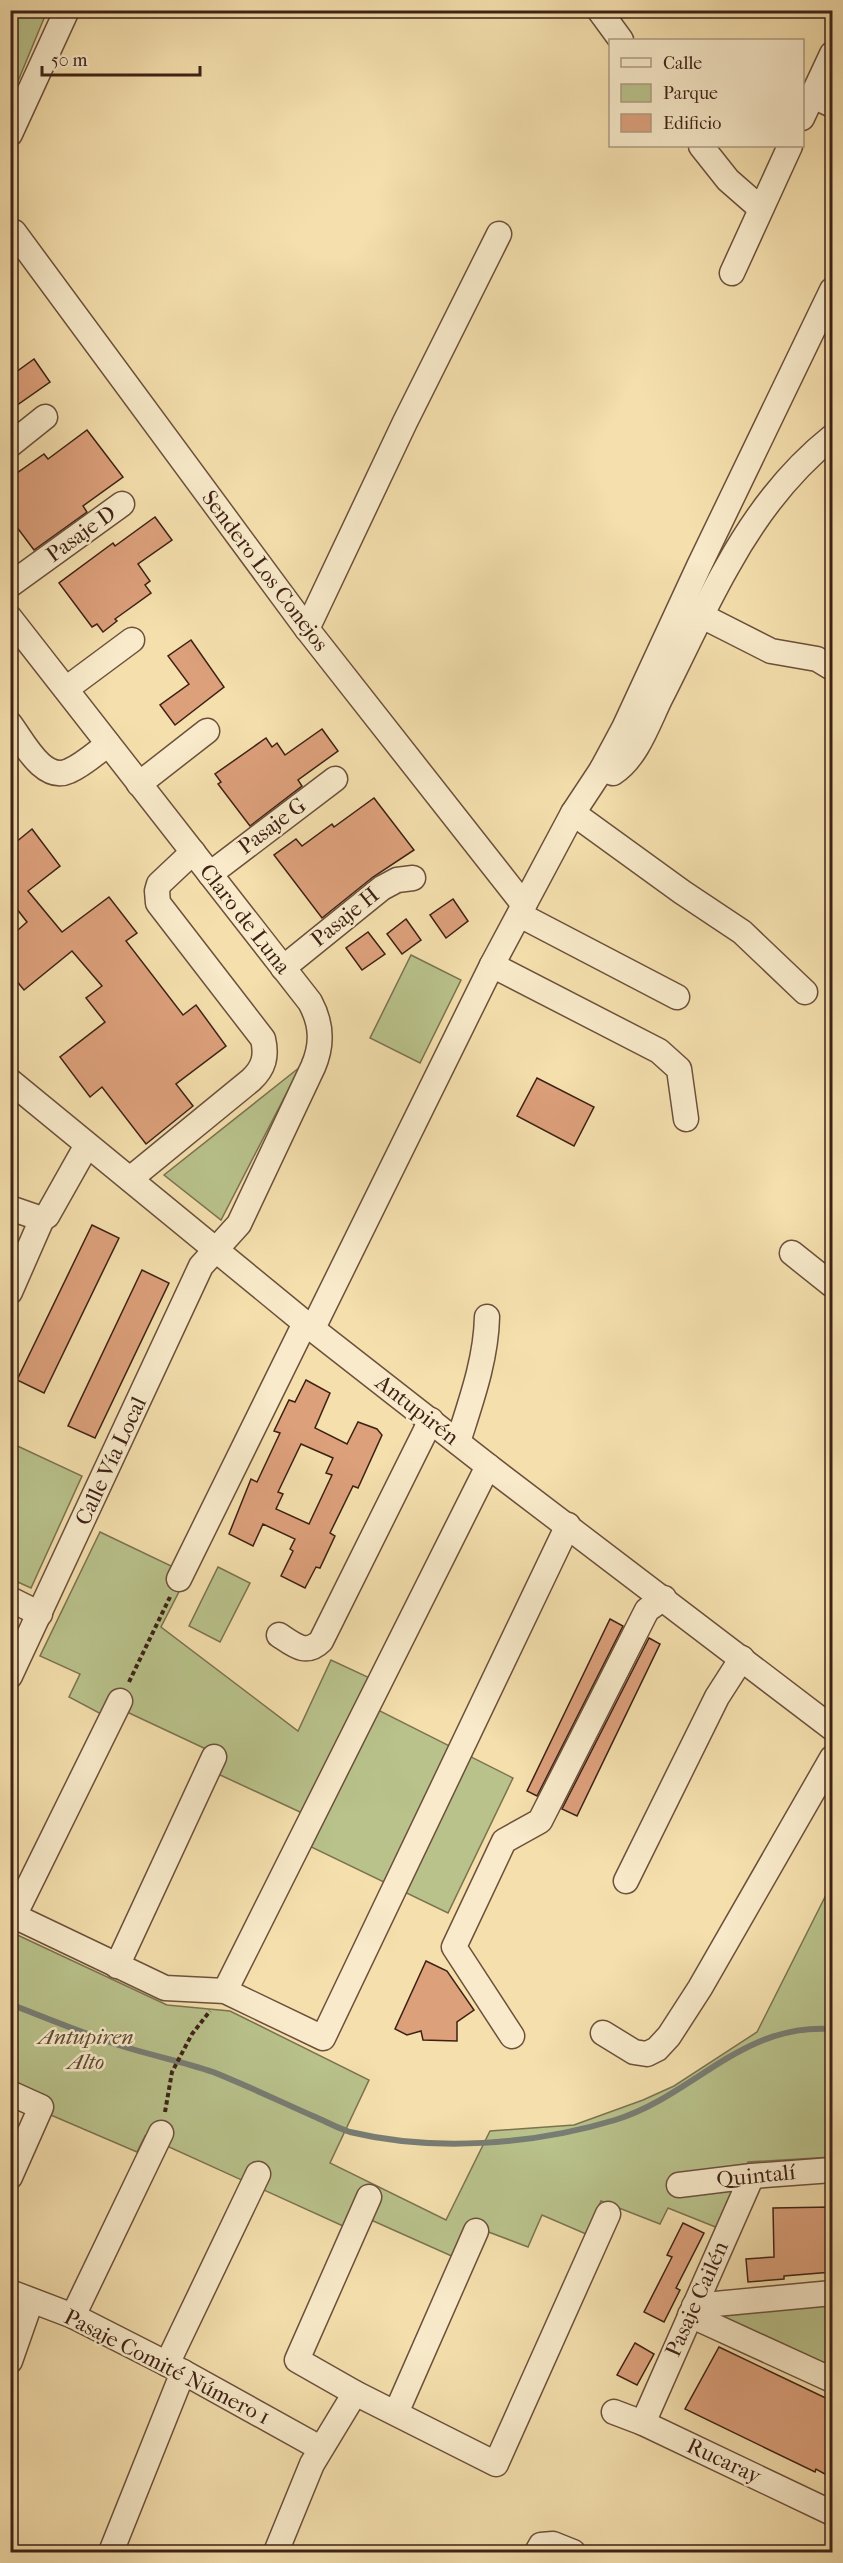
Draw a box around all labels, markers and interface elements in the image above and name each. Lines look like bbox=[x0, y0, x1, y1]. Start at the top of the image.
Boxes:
scale bar bbox=[42, 39, 200, 77]
legend bbox=[609, 39, 804, 147]
text: 50 m bbox=[51, 50, 88, 71]
text: Calle bbox=[663, 53, 702, 74]
text: Parque bbox=[663, 83, 718, 104]
text: Edificio bbox=[663, 113, 721, 134]
street label: Sendero Los Conejos bbox=[196, 486, 334, 656]
street label: Pasaje D bbox=[41, 500, 121, 568]
street label: Pasaje G bbox=[233, 792, 311, 860]
street label: Claro de Luna bbox=[194, 859, 296, 980]
street label: Pasaje H bbox=[306, 882, 384, 952]
street label: Antupirén bbox=[369, 1369, 464, 1451]
street label: Calle Vía Local bbox=[70, 1393, 152, 1529]
park label: Antupiren Alto bbox=[36, 2024, 133, 2075]
street label: Quintalí bbox=[715, 2159, 797, 2193]
street label: Pasaje Cailén bbox=[660, 2237, 734, 2361]
street label: Pasaje Comité Número 1 bbox=[60, 2304, 274, 2430]
street label: Rucaray bbox=[683, 2433, 766, 2490]

